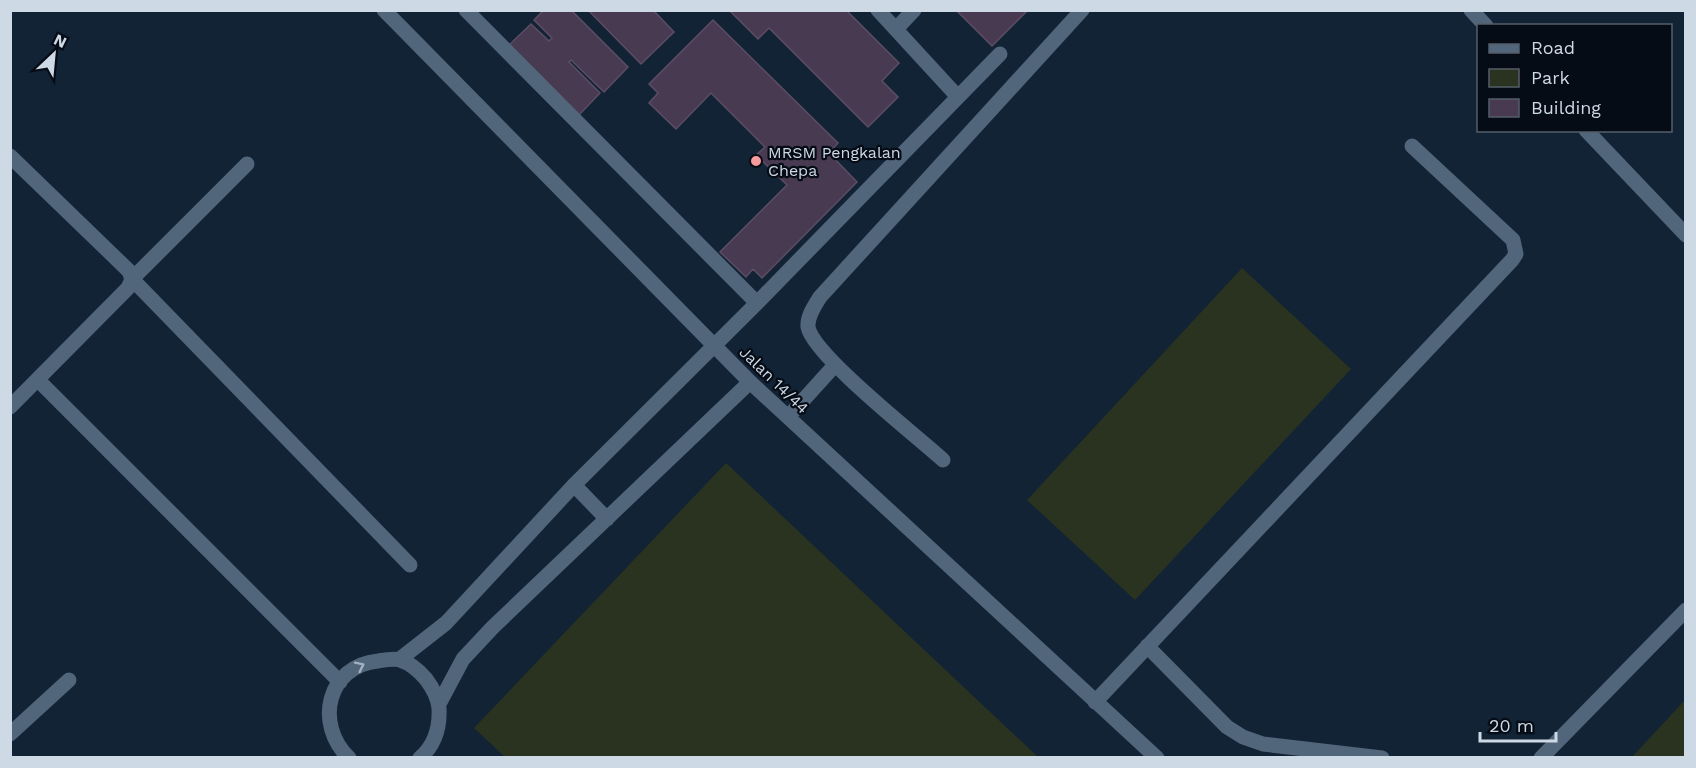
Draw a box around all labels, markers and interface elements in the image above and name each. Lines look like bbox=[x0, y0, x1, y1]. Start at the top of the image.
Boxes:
north arrow bbox=[24, 24, 84, 84]
legend bbox=[1477, 24, 1672, 132]
text: N bbox=[51, 30, 70, 52]
text: Road bbox=[1531, 37, 1575, 58]
text: Park bbox=[1531, 67, 1570, 88]
text: Building bbox=[1531, 97, 1601, 118]
place label: MRSM Pengkalan Chepa bbox=[768, 143, 901, 180]
marker: MRSM Pengkalan Chepa bbox=[749, 154, 763, 168]
street label: Jalan 14/44 bbox=[735, 342, 813, 418]
one-way arrow bbox=[354, 662, 365, 674]
scale bar bbox=[1480, 705, 1556, 743]
text: 20 m bbox=[1489, 715, 1534, 736]

